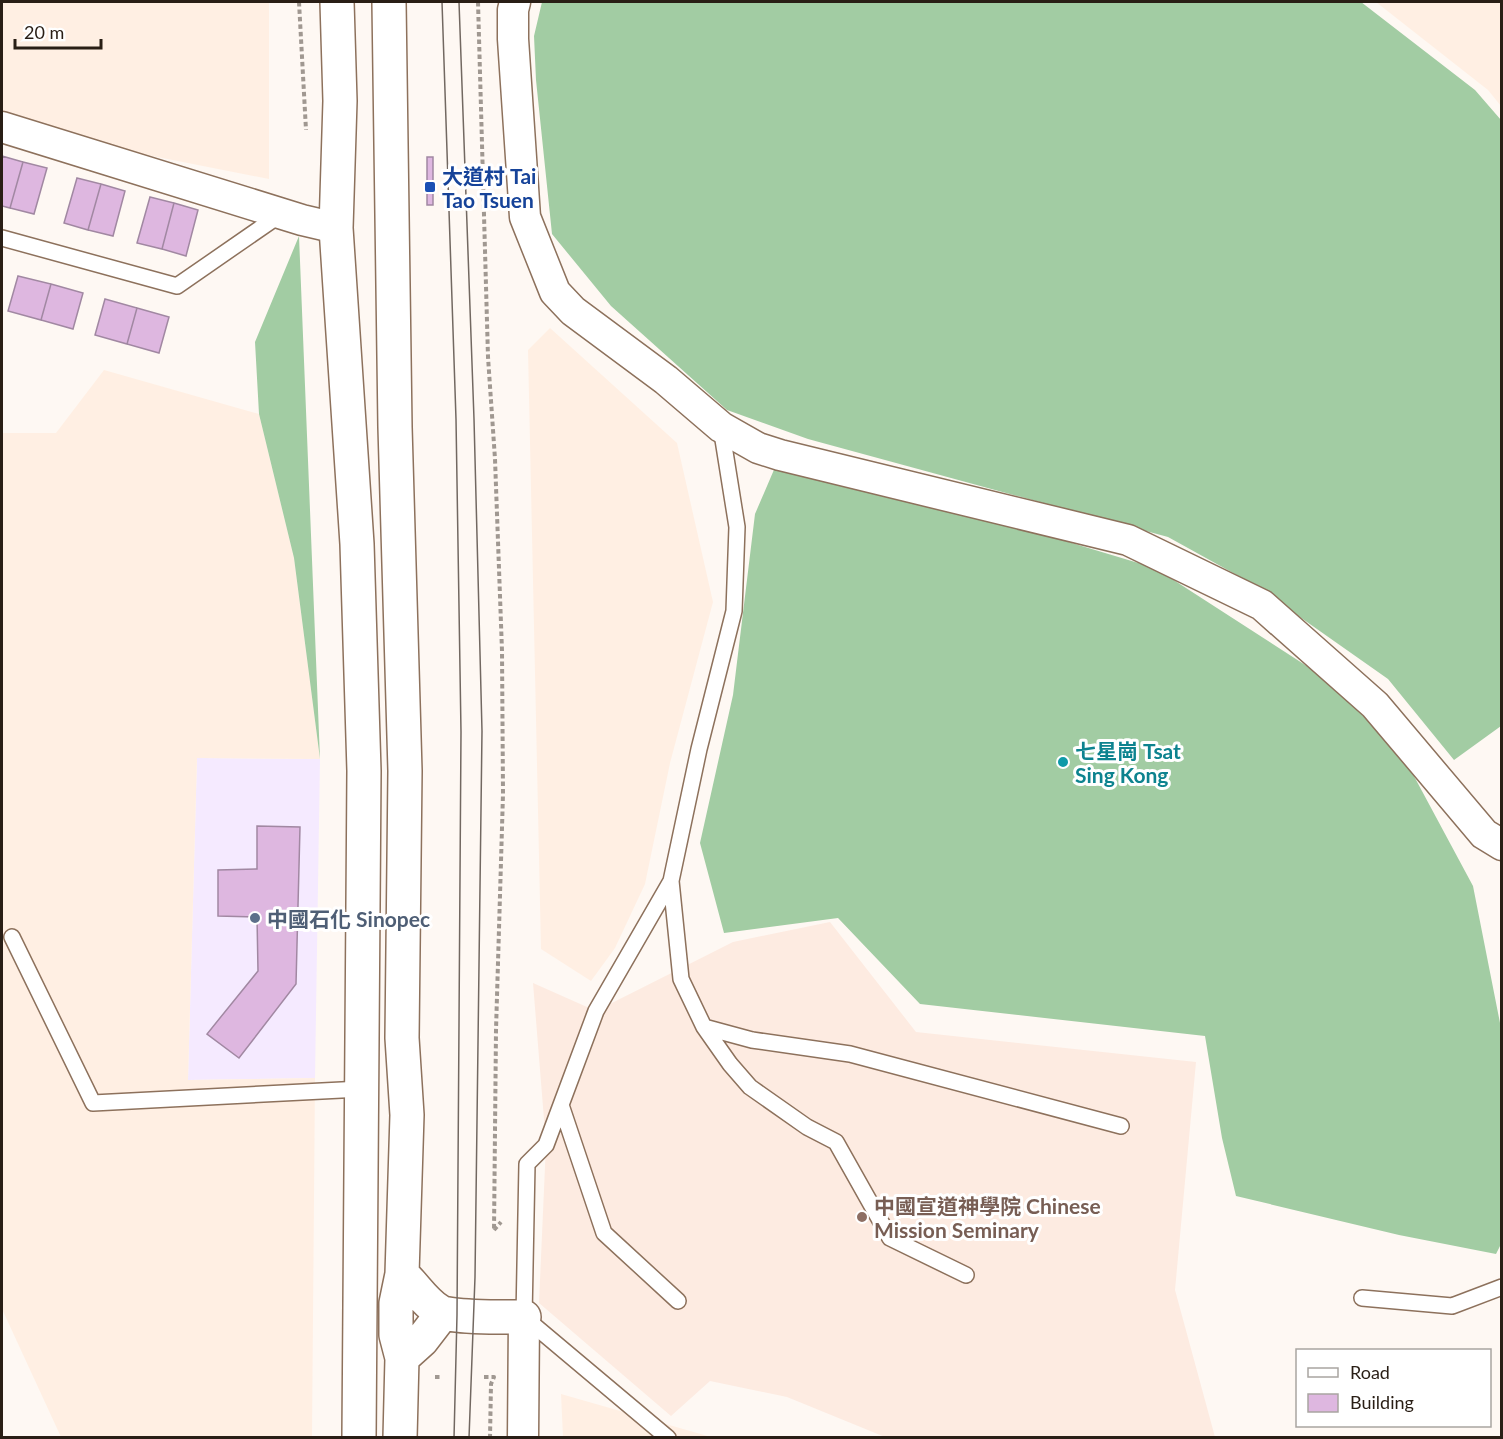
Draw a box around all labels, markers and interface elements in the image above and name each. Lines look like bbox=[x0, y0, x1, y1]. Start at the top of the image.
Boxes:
scale bar bbox=[15, 12, 100, 50]
text: 20 m bbox=[24, 21, 64, 43]
place label: 大道村 Tai Tao Tsuen bbox=[442, 163, 536, 212]
marker: 大道村 Tai Tao Tsuen bbox=[423, 180, 437, 194]
place label: 七星崗 Tsat Sing Kong bbox=[1075, 738, 1181, 787]
marker: 七星崗 Tsat Sing Kong bbox=[1056, 755, 1070, 769]
place label: 中國石化 Sinopec bbox=[267, 906, 430, 931]
marker: 中國石化 Sinopec bbox=[248, 911, 262, 925]
place label: 中國宣道神學院 Chinese Mission Seminary bbox=[874, 1193, 1101, 1242]
marker: 中國宣道神學院 Chinese Mission Seminary bbox=[855, 1210, 869, 1224]
legend bbox=[1296, 1349, 1491, 1427]
text: Road bbox=[1350, 1361, 1390, 1383]
text: Building bbox=[1350, 1391, 1414, 1413]

